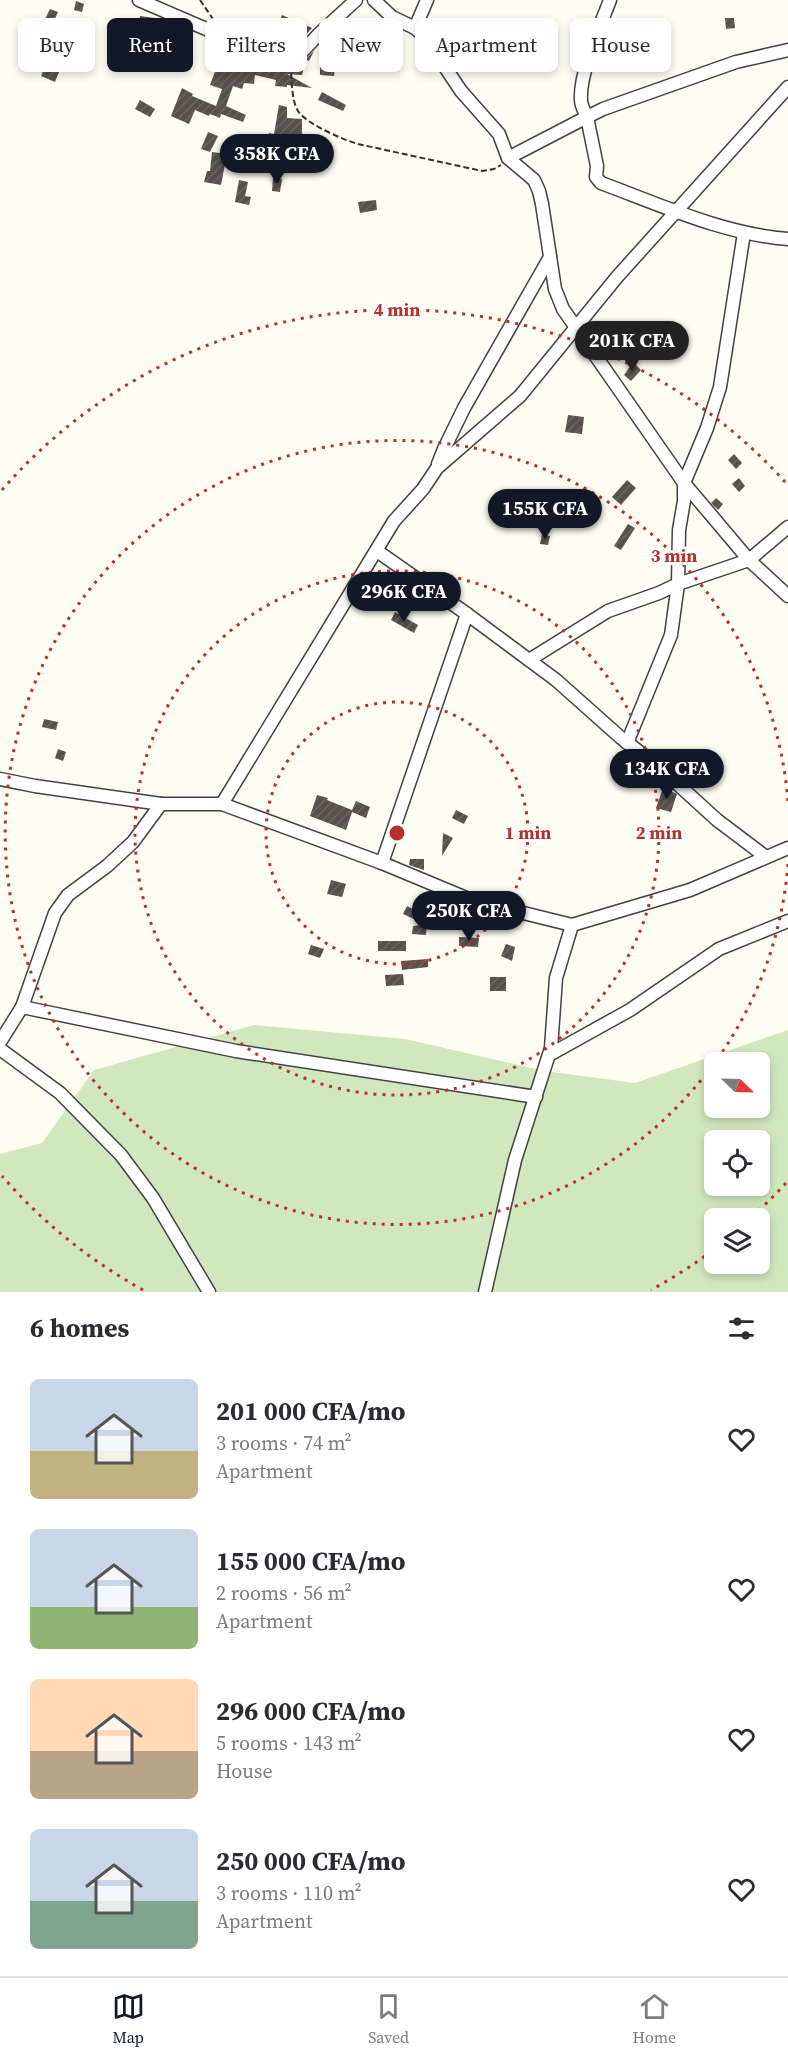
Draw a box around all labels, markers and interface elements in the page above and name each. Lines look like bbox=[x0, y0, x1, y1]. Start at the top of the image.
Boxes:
chip: Buy bbox=[18, 18, 95, 72]
chip: Rent bbox=[107, 18, 193, 72]
chip: Filters bbox=[205, 18, 307, 72]
chip: New bbox=[319, 18, 403, 72]
chip: Apartment bbox=[415, 18, 558, 72]
chip: House bbox=[570, 18, 671, 72]
pin: 358K CFA bbox=[215, 134, 339, 185]
text: 358K CFA bbox=[234, 139, 320, 167]
text: 4 min bbox=[374, 297, 420, 322]
pin: 201K CFA bbox=[570, 321, 694, 372]
text: 201K CFA bbox=[589, 326, 675, 354]
pin: 155K CFA bbox=[483, 489, 607, 540]
text: 155K CFA bbox=[502, 494, 588, 522]
text: 3 min bbox=[651, 543, 697, 568]
pin: 296K CFA bbox=[342, 572, 466, 623]
text: 296K CFA bbox=[361, 577, 447, 605]
pin: 134K CFA bbox=[605, 749, 729, 800]
text: 134K CFA bbox=[624, 754, 710, 782]
text: 1 min bbox=[505, 820, 551, 845]
text: 2 min bbox=[636, 820, 682, 845]
centre of rings bbox=[387, 823, 407, 843]
pin: 250K CFA bbox=[407, 891, 531, 942]
text: 250K CFA bbox=[426, 896, 512, 924]
north arrow bbox=[704, 1052, 770, 1118]
map controls bbox=[704, 1052, 770, 1274]
button: locate bbox=[704, 1130, 770, 1196]
button: layers bbox=[704, 1208, 770, 1274]
text: 6 homes bbox=[30, 1310, 129, 1346]
icon: filters bbox=[725, 1312, 758, 1345]
text: 201 000 CFA/mo bbox=[216, 1393, 406, 1429]
icon: home bbox=[78, 1403, 150, 1475]
icon: heart bbox=[725, 1423, 758, 1456]
text: 3 rooms · 74 m² bbox=[216, 1429, 352, 1457]
text: Apartment bbox=[216, 1457, 313, 1485]
text: 155 000 CFA/mo bbox=[216, 1543, 406, 1579]
icon: home bbox=[78, 1553, 150, 1625]
icon: heart bbox=[725, 1573, 758, 1606]
text: 2 rooms · 56 m² bbox=[216, 1579, 352, 1607]
text: Apartment bbox=[216, 1607, 313, 1635]
text: 296 000 CFA/mo bbox=[216, 1693, 406, 1729]
icon: home bbox=[78, 1703, 150, 1775]
icon: heart bbox=[725, 1723, 758, 1756]
text: 5 rooms · 143 m² bbox=[216, 1729, 362, 1757]
text: House bbox=[216, 1757, 273, 1785]
text: 250 000 CFA/mo bbox=[216, 1843, 406, 1879]
icon: home bbox=[78, 1853, 150, 1925]
icon: heart bbox=[725, 1873, 758, 1906]
text: 3 rooms · 110 m² bbox=[216, 1879, 362, 1907]
text: Apartment bbox=[216, 1907, 313, 1935]
tab: Map bbox=[112, 1990, 145, 2048]
tab: Saved bbox=[368, 1990, 409, 2048]
tab: Home bbox=[633, 1990, 676, 2048]

